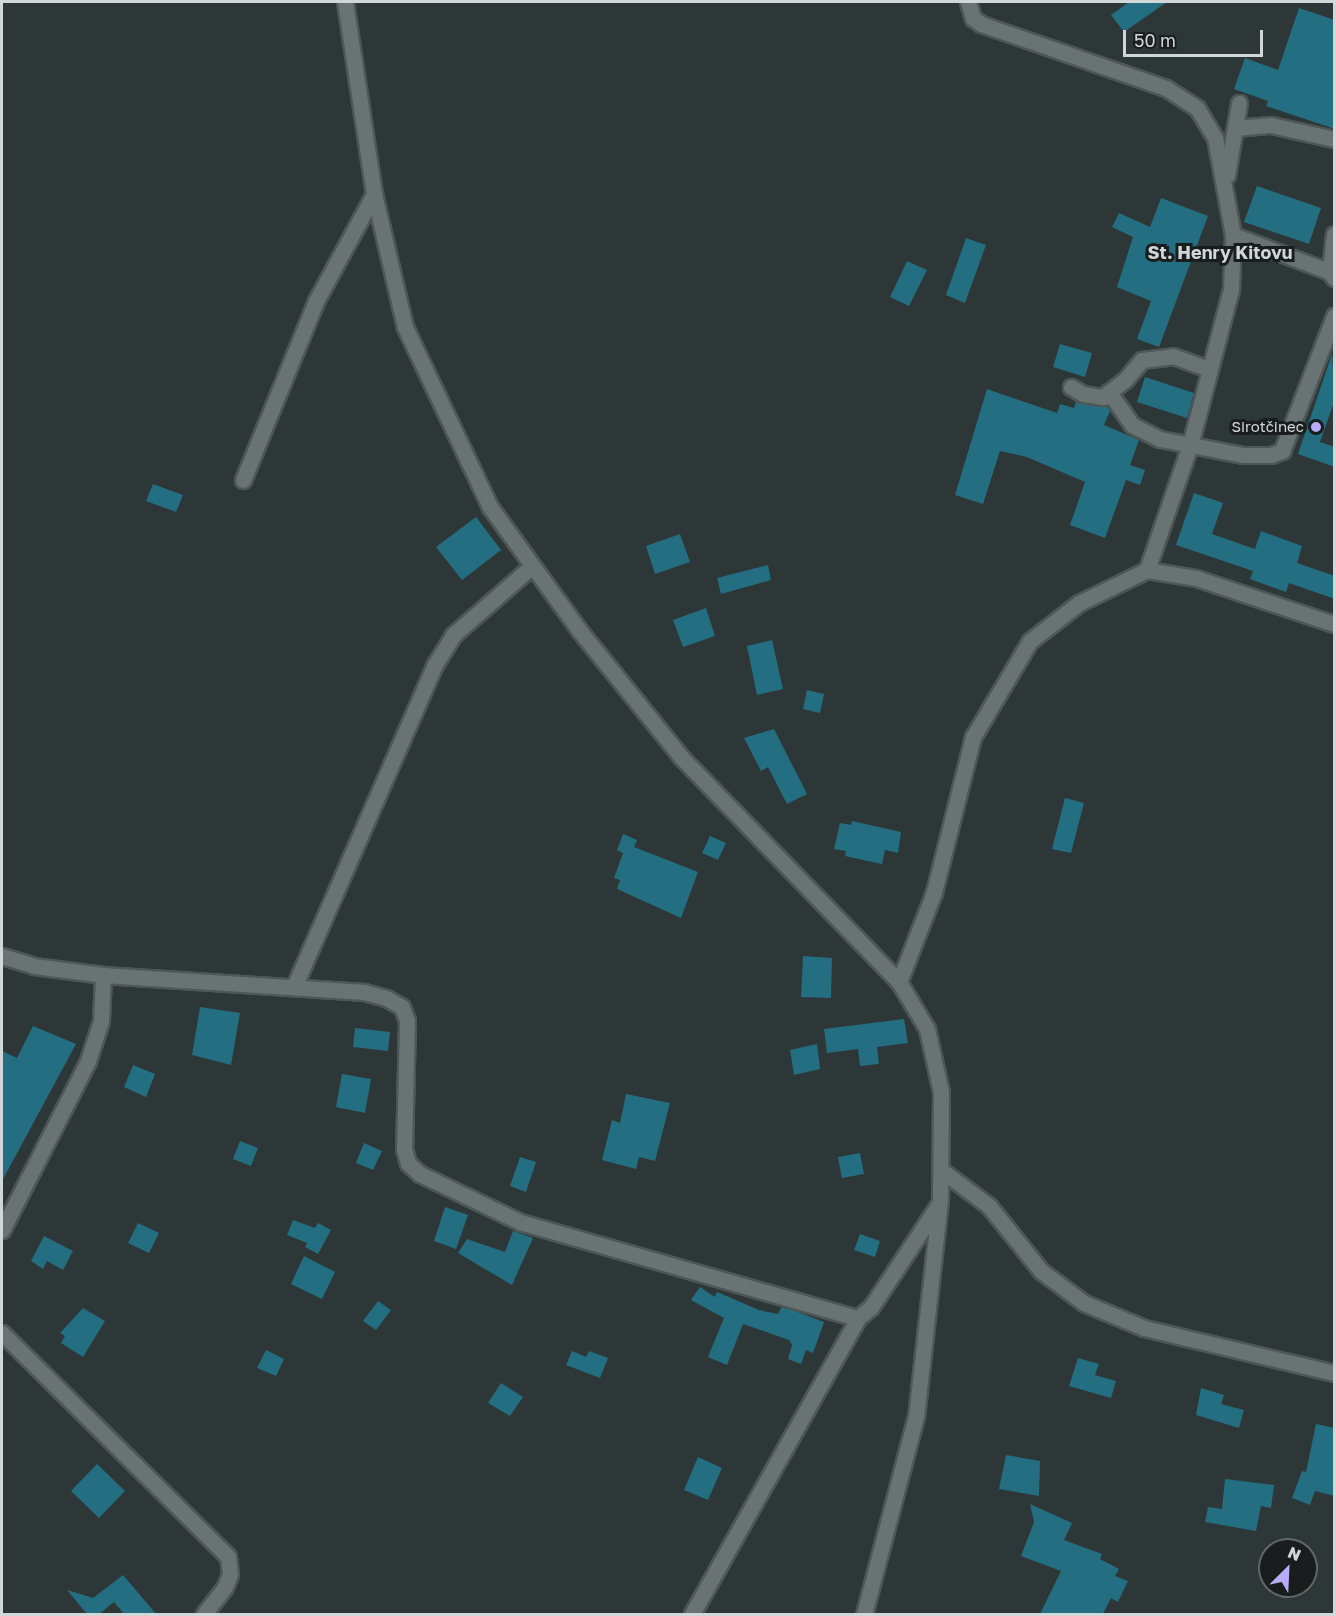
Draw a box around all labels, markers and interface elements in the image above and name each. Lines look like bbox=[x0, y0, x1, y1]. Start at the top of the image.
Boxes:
scale bar bbox=[1126, 18, 1266, 56]
text: 50 m bbox=[1134, 29, 1176, 51]
district label: St. Henry Kitovu bbox=[1148, 241, 1292, 263]
place label: Sirotčinec bbox=[1231, 418, 1304, 436]
marker: Sirotčinec bbox=[1309, 420, 1323, 434]
north arrow bbox=[1258, 1538, 1318, 1598]
text: N bbox=[1285, 1542, 1304, 1565]

